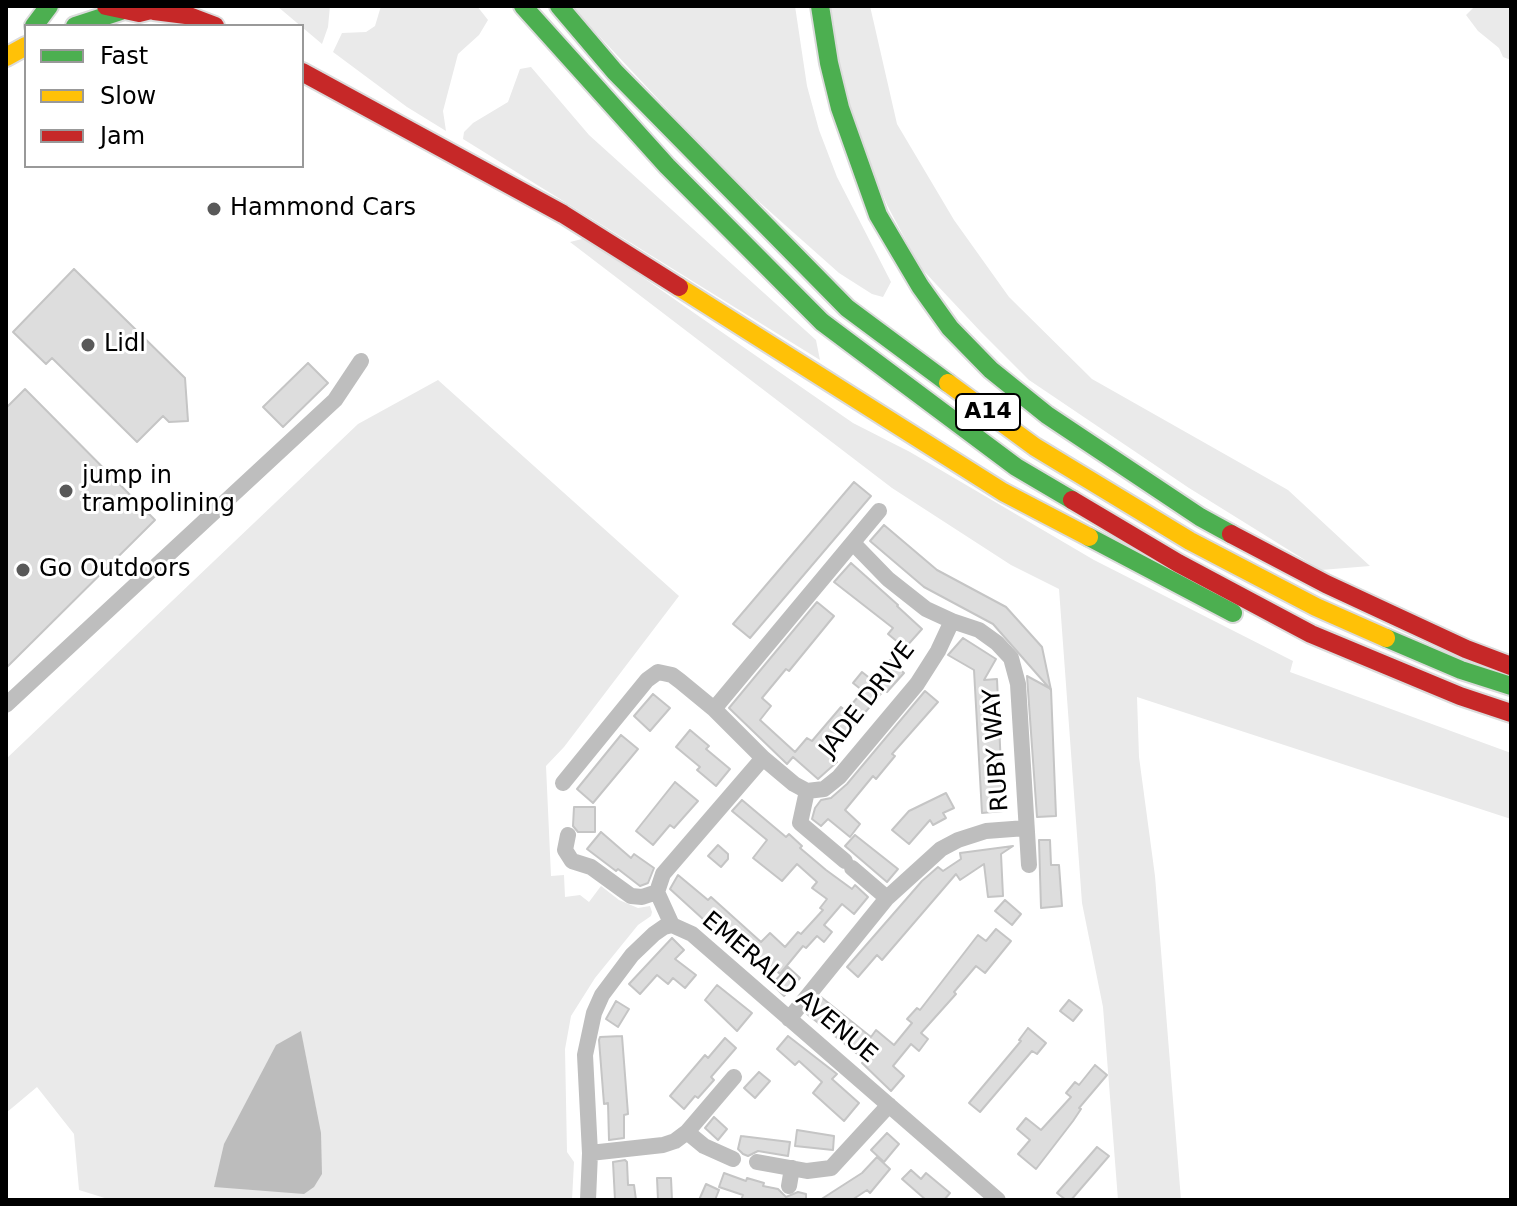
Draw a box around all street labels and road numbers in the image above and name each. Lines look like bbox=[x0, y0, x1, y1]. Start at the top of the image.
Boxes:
road number: A14 bbox=[956, 394, 1020, 430]
street label: JADE DRIVE bbox=[814, 637, 922, 763]
street label: RUBY WAY bbox=[978, 687, 1016, 813]
street label: EMERALD AVENUE bbox=[696, 906, 882, 1070]

